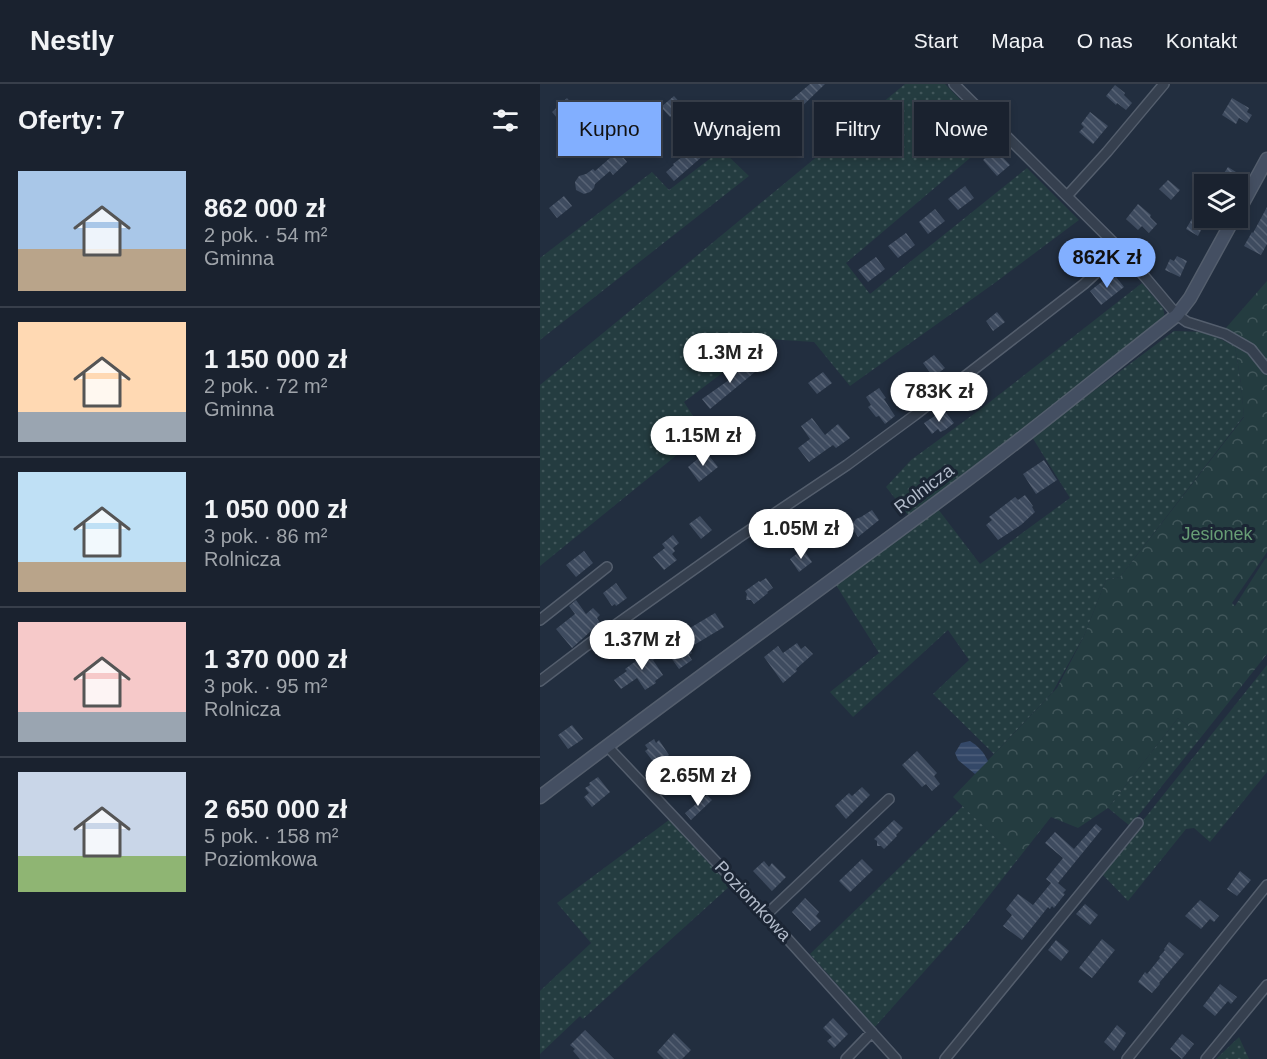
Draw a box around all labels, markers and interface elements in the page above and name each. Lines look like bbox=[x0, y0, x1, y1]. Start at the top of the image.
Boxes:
text: Nestly bbox=[30, 25, 114, 56]
text: Start bbox=[914, 29, 958, 52]
text: Mapa bbox=[991, 29, 1044, 52]
text: O nas bbox=[1077, 29, 1133, 52]
text: Kontakt bbox=[1166, 29, 1237, 52]
chip: Kupno bbox=[558, 102, 661, 156]
chip: Wynajem bbox=[673, 102, 802, 156]
chip: Filtry bbox=[814, 102, 902, 156]
chip: Nowe bbox=[914, 102, 1009, 156]
icon: filters bbox=[489, 104, 522, 137]
text: Oferty: 7 bbox=[18, 105, 125, 135]
map controls bbox=[1194, 174, 1248, 228]
button: layers bbox=[1194, 174, 1248, 228]
text: 862 000 zł bbox=[204, 193, 325, 223]
icon: home bbox=[66, 195, 138, 267]
text: 2 pok. · 54 m² bbox=[204, 224, 327, 246]
pin: 862K zł bbox=[1052, 238, 1162, 289]
text: 862K zł bbox=[1073, 246, 1141, 268]
text: Gminna bbox=[204, 247, 274, 269]
pin: 1.3M zł bbox=[675, 333, 785, 384]
text: 1.3M zł bbox=[697, 341, 763, 363]
text: 1 150 000 zł bbox=[204, 344, 347, 374]
icon: home bbox=[66, 346, 138, 418]
pin: 783K zł bbox=[884, 372, 994, 423]
text: 2 pok. · 72 m² bbox=[204, 375, 327, 397]
text: 783K zł bbox=[905, 380, 973, 402]
text: Gminna bbox=[204, 398, 274, 420]
pin: 1.15M zł bbox=[641, 416, 765, 467]
text: 1.15M zł bbox=[665, 424, 741, 446]
street label: Rolnicza bbox=[890, 460, 958, 518]
text: 1 050 000 zł bbox=[204, 494, 347, 524]
icon: home bbox=[66, 496, 138, 568]
pin: 1.05M zł bbox=[739, 509, 863, 560]
text: 1.05M zł bbox=[763, 517, 839, 539]
park label: Jesionek bbox=[1181, 524, 1254, 544]
text: 3 pok. · 86 m² bbox=[204, 525, 327, 547]
text: Rolnicza bbox=[204, 548, 281, 570]
pin: 1.37M zł bbox=[580, 620, 704, 671]
text: 1.37M zł bbox=[604, 628, 680, 650]
text: 1 370 000 zł bbox=[204, 644, 347, 674]
icon: home bbox=[66, 646, 138, 718]
text: 3 pok. · 95 m² bbox=[204, 675, 327, 697]
text: Rolnicza bbox=[204, 698, 281, 720]
pin: 2.65M zł bbox=[636, 756, 760, 807]
text: 2.65M zł bbox=[660, 764, 736, 786]
text: 2 650 000 zł bbox=[204, 794, 347, 824]
icon: home bbox=[66, 796, 138, 868]
text: 5 pok. · 158 m² bbox=[204, 825, 339, 847]
text: Poziomkowa bbox=[204, 848, 317, 870]
street label: Poziomkowa bbox=[711, 857, 796, 946]

